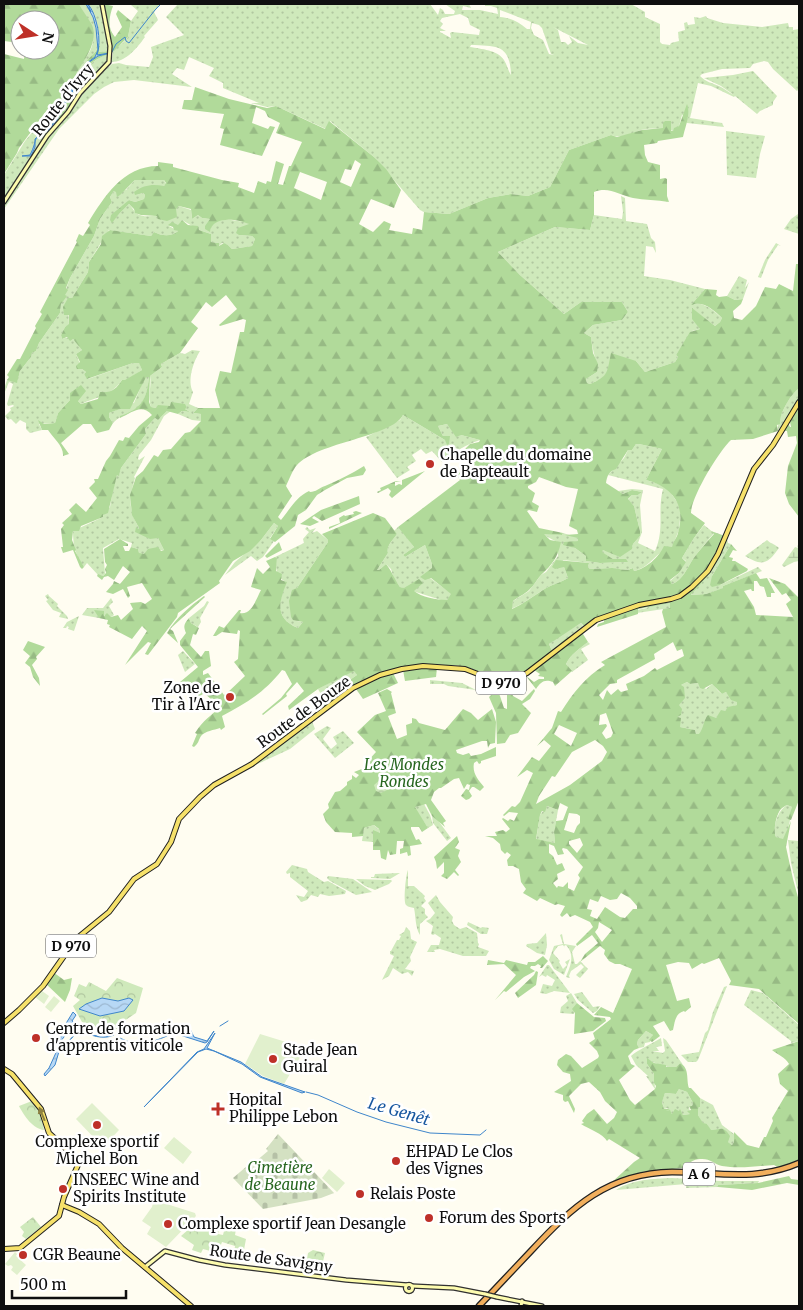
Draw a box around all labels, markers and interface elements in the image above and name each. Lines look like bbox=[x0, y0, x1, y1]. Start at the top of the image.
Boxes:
north arrow bbox=[10, 10, 60, 60]
text: N bbox=[38, 30, 58, 45]
street label: Route d'Ivry bbox=[28, 59, 98, 140]
place label: Chapelle du domaine de Bapteault bbox=[440, 445, 591, 481]
marker: Chapelle du domaine de Bapteault bbox=[424, 458, 436, 470]
street label: Route de Bouze bbox=[253, 671, 354, 752]
road number: D 970 bbox=[476, 671, 526, 694]
place label: Zone de Tir à l'Arc bbox=[152, 678, 220, 714]
marker: Zone de Tir à l'Arc bbox=[224, 691, 236, 703]
park label: Les Mondes Rondes bbox=[364, 755, 444, 791]
road number: D 970 bbox=[46, 934, 96, 958]
place label: Centre de formation d'apprentis viticole bbox=[46, 1019, 191, 1055]
marker: Centre de formation d'apprentis viticole bbox=[30, 1032, 42, 1044]
place label: Stade Jean Guiral bbox=[283, 1040, 357, 1076]
marker: Stade Jean Guiral bbox=[267, 1053, 279, 1065]
place label: Hopital Philippe Lebon bbox=[229, 1090, 338, 1126]
water label: Le Genêt bbox=[366, 1093, 432, 1129]
marker: Hopital Philippe Lebon bbox=[211, 1102, 225, 1116]
one-way arrow bbox=[38, 1106, 46, 1121]
marker: Complexe sportif Michel Bon bbox=[91, 1119, 103, 1131]
place label: Complexe sportif Michel Bon bbox=[35, 1132, 160, 1168]
place label: EHPAD Le Clos des Vignes bbox=[406, 1142, 513, 1178]
marker: EHPAD Le Clos des Vignes bbox=[390, 1155, 402, 1167]
park label: Cimetière de Beaune bbox=[245, 1158, 316, 1194]
road number: A 6 bbox=[683, 1162, 715, 1186]
place label: INSEEC Wine and Spirits Institute bbox=[73, 1170, 199, 1206]
marker: INSEEC Wine and Spirits Institute bbox=[57, 1183, 69, 1195]
place label: Relais Poste bbox=[370, 1184, 456, 1203]
marker: Relais Poste bbox=[354, 1188, 366, 1200]
place label: Forum des Sports bbox=[439, 1208, 566, 1227]
marker: Forum des Sports bbox=[423, 1212, 435, 1224]
place label: Complexe sportif Jean Desangle bbox=[178, 1214, 406, 1233]
marker: Complexe sportif Jean Desangle bbox=[162, 1218, 174, 1230]
street label: Route de Savigny bbox=[209, 1240, 334, 1277]
place label: CGR Beaune bbox=[33, 1245, 121, 1264]
marker: CGR Beaune bbox=[17, 1249, 29, 1261]
scale bar bbox=[12, 1268, 126, 1300]
text: 500 m bbox=[20, 1275, 67, 1294]

